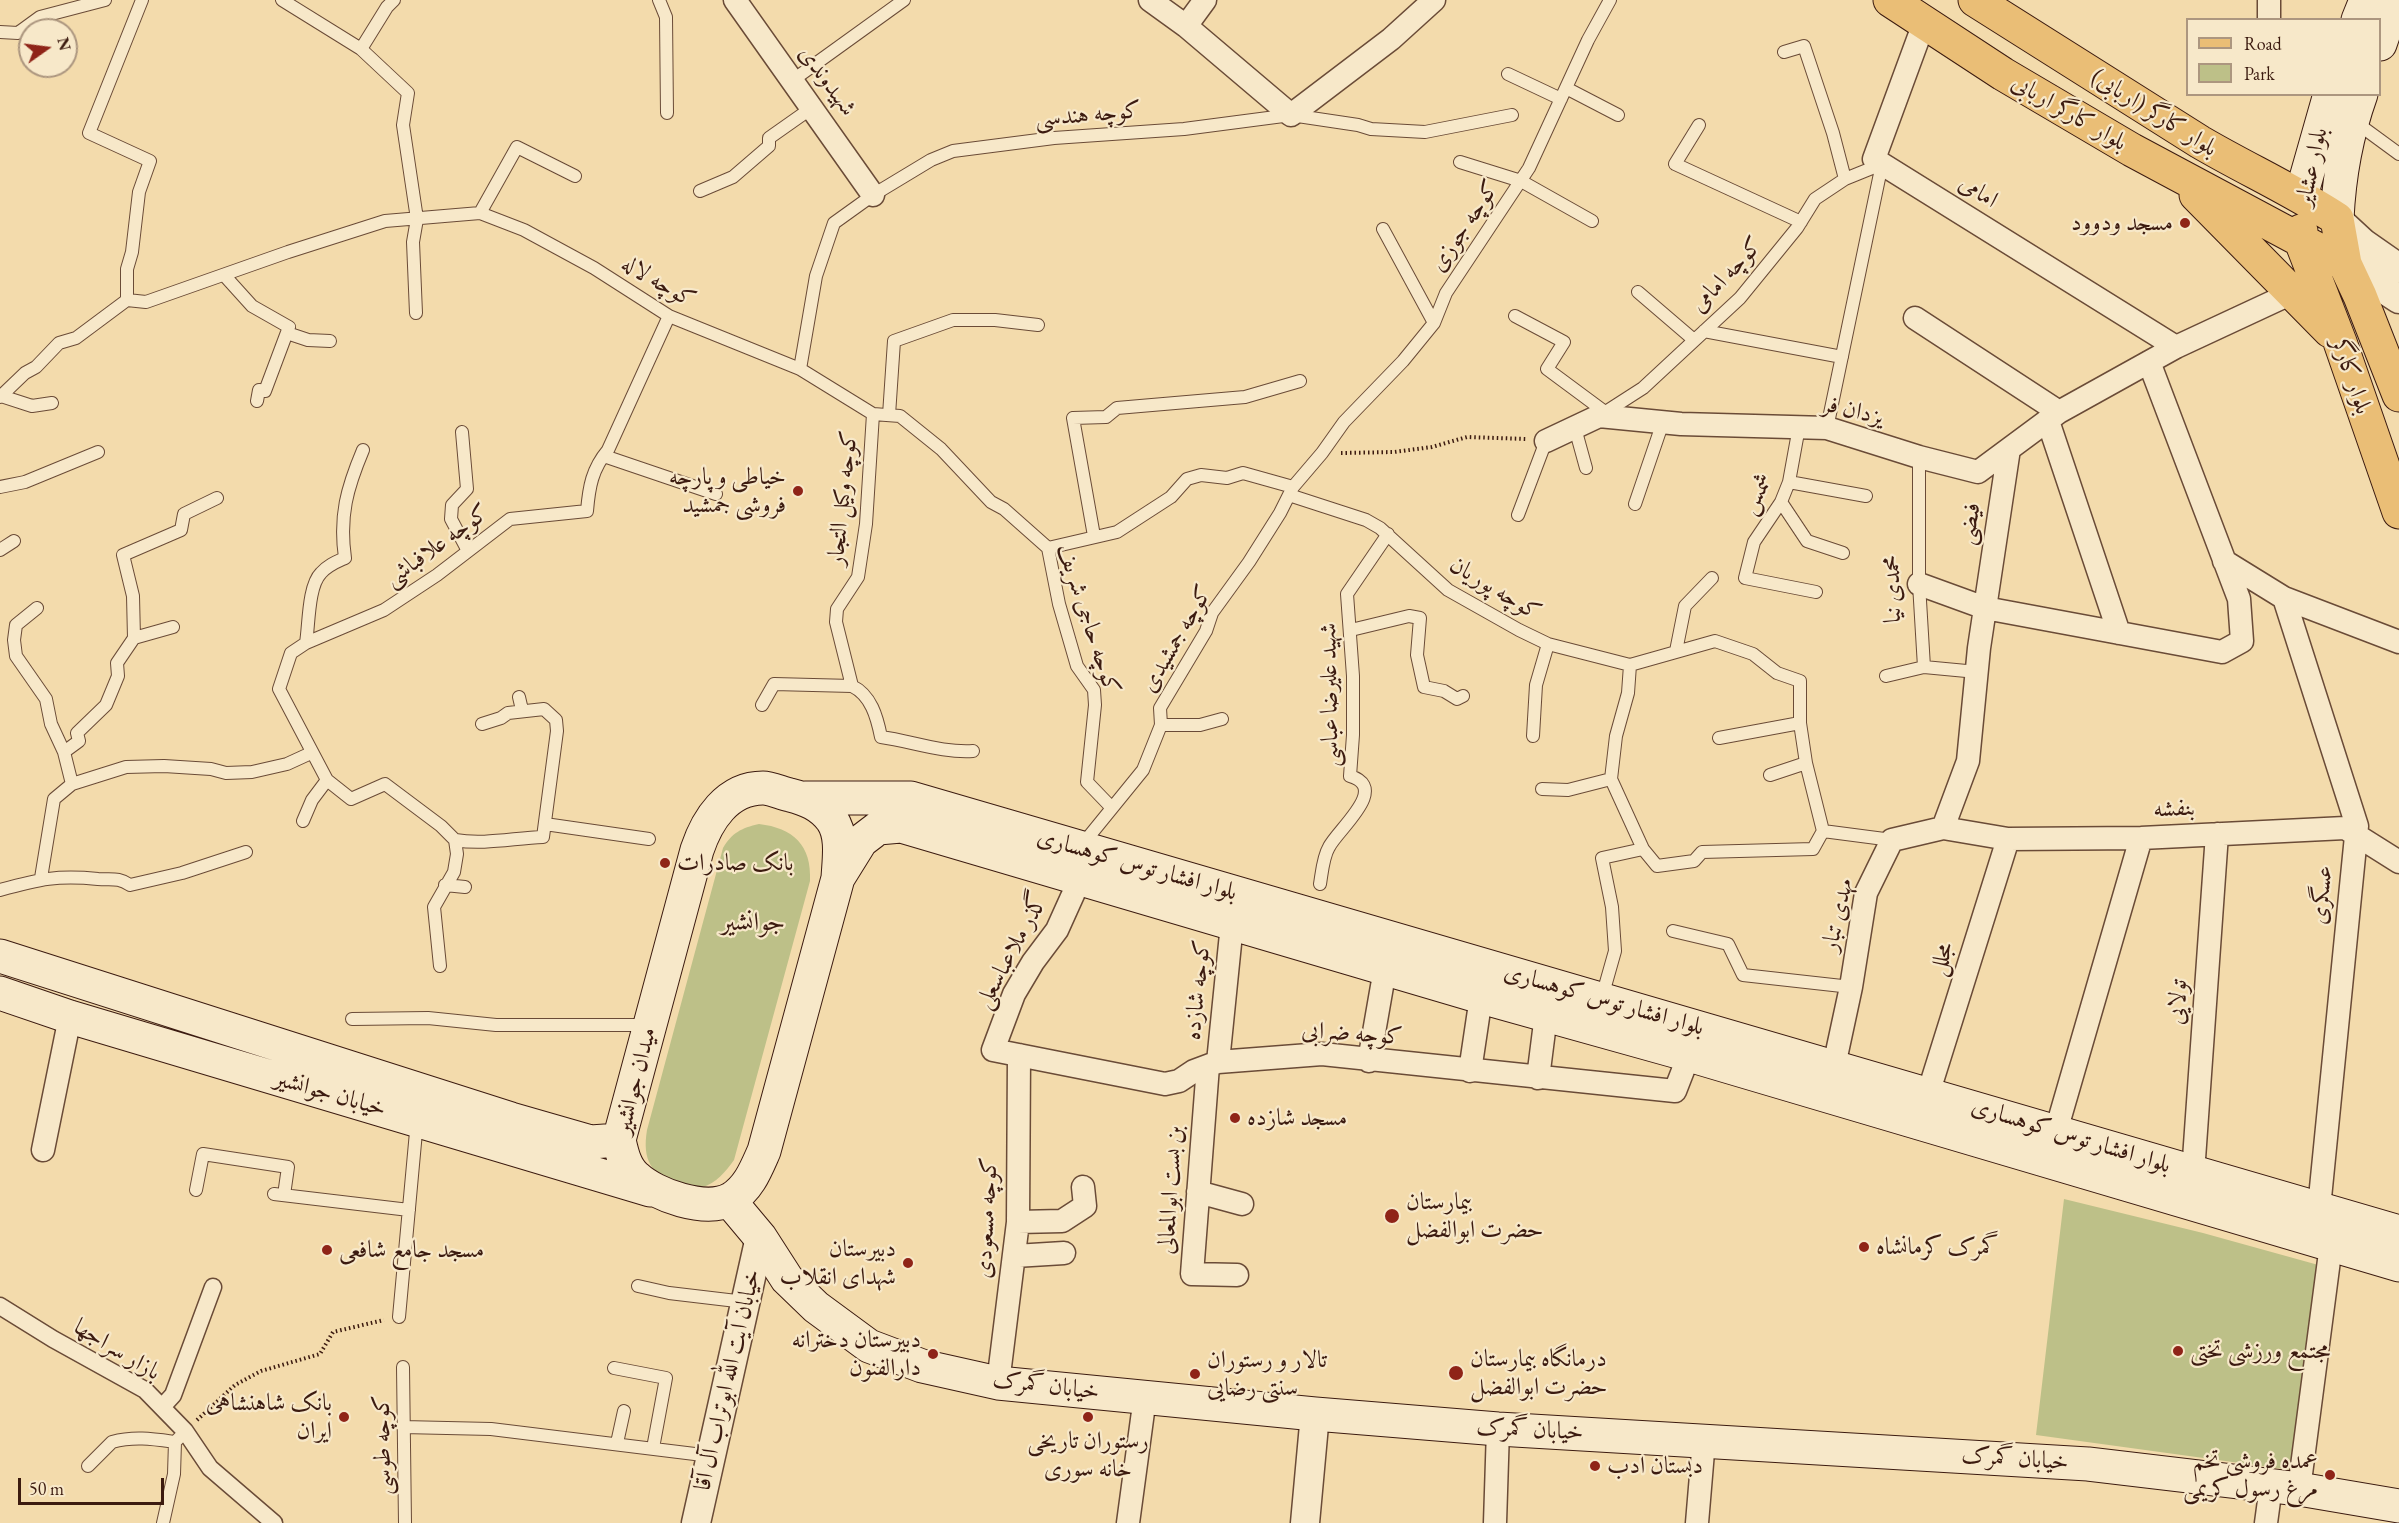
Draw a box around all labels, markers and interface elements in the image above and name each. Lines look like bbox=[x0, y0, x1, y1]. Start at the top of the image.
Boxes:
north arrow bbox=[18, 18, 78, 78]
legend bbox=[2186, 18, 2381, 96]
text: Road bbox=[2244, 32, 2282, 55]
text: N bbox=[52, 35, 76, 53]
street label: شهیدوندی bbox=[792, 40, 862, 122]
text: Park bbox=[2244, 62, 2275, 85]
street label: بلوار کارگر (اربابی) bbox=[2085, 63, 2223, 163]
street label: بلوار کارگر اربابی bbox=[2006, 68, 2132, 158]
street label: کوچه هندسی bbox=[1034, 96, 1142, 134]
street label: بلوار عشایر bbox=[2290, 125, 2334, 209]
street label: امامی bbox=[1953, 169, 2003, 215]
street label: کوچه جوزی bbox=[1424, 175, 1506, 277]
place label: مسجد ودوود bbox=[2071, 209, 2173, 237]
marker: مسجد ودوود bbox=[2178, 216, 2192, 230]
street label: کوچه امامی bbox=[1685, 231, 1769, 319]
street label: کوچه لاله bbox=[616, 249, 700, 315]
street label: بلوار کارگر bbox=[2324, 334, 2378, 418]
street label: یزدان فر bbox=[1820, 390, 1886, 432]
street label: کوچه وکیل التجار bbox=[822, 429, 864, 567]
place label: خیاطی ‌‌و‌ پارچه فروشی جمشید bbox=[669, 463, 786, 519]
street label: شمس bbox=[1734, 468, 1780, 520]
marker: خیاطی ‌‌و‌ پارچه فروشی جمشید bbox=[791, 484, 805, 498]
street label: کوچه علافباشی bbox=[379, 498, 495, 594]
street label: فیضی bbox=[1952, 501, 1988, 547]
street label: کوچه حاجی شریف bbox=[1050, 540, 1126, 698]
street label: کوچه پوریان bbox=[1444, 550, 1546, 628]
street label: محمدی نیا bbox=[1878, 555, 1908, 623]
street label: کوچه جمشیدی bbox=[1135, 580, 1219, 698]
street label: شهید علیرضا عباسی bbox=[1314, 623, 1346, 767]
street label: بنفشه bbox=[2152, 794, 2196, 824]
street label: بلوار افشار توس کوهساری bbox=[1033, 823, 1241, 907]
place label: بانک صادرات bbox=[677, 849, 794, 877]
marker: بانک صادرات bbox=[658, 856, 672, 870]
street label: عسگری bbox=[2305, 864, 2339, 926]
street label: مهدی تبار bbox=[1816, 876, 1860, 954]
street label: گذر ملاعباسعلی bbox=[969, 888, 1055, 1014]
district label: جوانشیر bbox=[721, 907, 785, 939]
street label: کوچه شازده bbox=[1178, 938, 1218, 1042]
street label: مجلل bbox=[1923, 939, 1961, 979]
street label: بلوار افشار توس کوهساری bbox=[1500, 958, 1708, 1042]
street label: تولایی bbox=[2162, 978, 2194, 1026]
street label: کوچه ضرابی bbox=[1300, 1016, 1404, 1052]
street label: میدان جوانشیر bbox=[609, 1024, 663, 1138]
street label: خیابان جوانشیر bbox=[271, 1064, 389, 1124]
street label: بلوار افشار توس کوهساری bbox=[1968, 1092, 2174, 1180]
place label: مسجد شازده bbox=[1247, 1104, 1347, 1132]
marker: مسجد شازده bbox=[1228, 1111, 1242, 1125]
street label: بن بست ابوالمعالی bbox=[1152, 1125, 1190, 1255]
street label: کوچه مسعودی bbox=[969, 1156, 1005, 1280]
place label: بیمارستان حضرت ابوالفضل bbox=[1406, 1188, 1544, 1244]
marker: بیمارستان حضرت ابوالفضل bbox=[1383, 1207, 1401, 1225]
place label: گمرک کرمانشاه bbox=[1876, 1233, 1999, 1261]
place label: دبیرستان شهدای انقلاب bbox=[779, 1235, 896, 1291]
place label: مسجد جامع شافعی bbox=[339, 1236, 484, 1264]
marker: گمرک کرمانشاه bbox=[1857, 1240, 1871, 1254]
marker: مسجد جامع شافعی bbox=[320, 1243, 334, 1257]
marker: دبیرستان شهدای انقلاب bbox=[901, 1256, 915, 1270]
street label: خیابان آیت الله ابوتراب آل آقا bbox=[689, 1267, 767, 1493]
street label: بازار سراجها bbox=[68, 1313, 166, 1387]
place label: دبیرستان دخترانه دارالفنون bbox=[792, 1326, 921, 1382]
place label: مجتمع ورزشی تختی bbox=[2190, 1337, 2330, 1365]
marker: مجتمع ورزشی تختی bbox=[2171, 1344, 2185, 1358]
place label: درمانگاه بیمارستان حضرت ابوالفضل bbox=[1470, 1345, 1608, 1401]
place label: تالار و رستوران سنتی رضایی bbox=[1207, 1346, 1327, 1402]
marker: دبیرستان دخترانه دارالفنون bbox=[926, 1347, 940, 1361]
marker: درمانگاه بیمارستان حضرت ابوالفضل bbox=[1447, 1364, 1465, 1382]
street label: خیابان گمرک bbox=[991, 1365, 1101, 1407]
marker: تالار و رستوران سنتی رضایی bbox=[1188, 1367, 1202, 1381]
place label: بانک شاهنشاهی ایران bbox=[206, 1389, 332, 1445]
street label: کوچه طوسی bbox=[368, 1395, 398, 1495]
marker: بانک شاهنشاهی ایران bbox=[337, 1410, 351, 1424]
marker: رستوران تاریخی خانه سوری bbox=[1081, 1410, 1095, 1424]
street label: خیابان گمرک bbox=[1476, 1413, 1584, 1447]
place label: رستوران تاریخی خانه سوری bbox=[1027, 1427, 1149, 1483]
street label: خیابان گمرک bbox=[1960, 1441, 2070, 1477]
place label: عمده فروشی تخم مرغ رسول کریمی bbox=[2183, 1447, 2318, 1503]
place label: دبستان ادب bbox=[1607, 1452, 1703, 1480]
marker: دبستان ادب bbox=[1588, 1459, 1602, 1473]
scale bar bbox=[21, 1466, 166, 1504]
marker: عمده فروشی تخم مرغ رسول کریمی bbox=[2323, 1468, 2337, 1482]
text: 50 m bbox=[29, 1477, 64, 1500]

